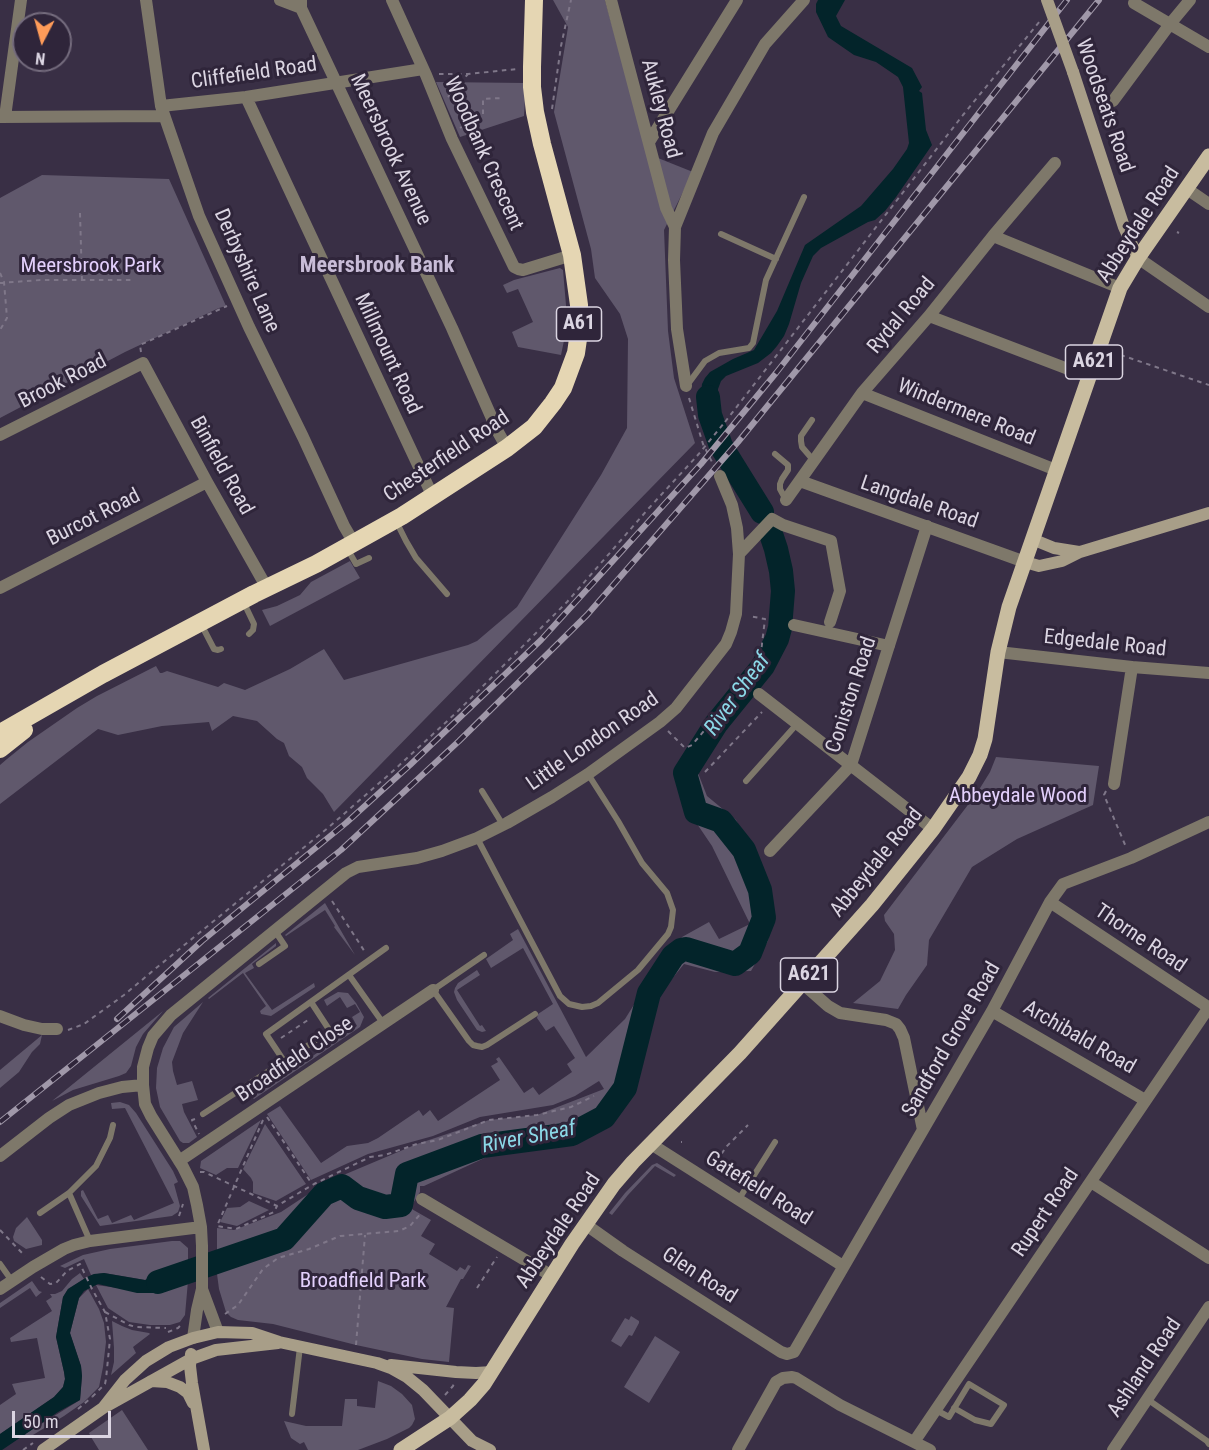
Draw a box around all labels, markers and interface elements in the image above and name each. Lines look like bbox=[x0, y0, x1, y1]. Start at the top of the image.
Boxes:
north arrow bbox=[12, 12, 72, 72]
street label: Woodseats Road bbox=[1069, 36, 1139, 176]
text: N bbox=[34, 48, 46, 68]
street label: Cliffefield Road bbox=[189, 53, 319, 95]
street label: Aukley Road bbox=[635, 57, 685, 161]
street label: Meersbrook Avenue bbox=[344, 70, 436, 230]
street label: Woodbank Crescent bbox=[438, 73, 528, 235]
street label: Abbeydale Road bbox=[1092, 162, 1186, 288]
street label: Derbyshire Lane bbox=[208, 205, 284, 337]
district label: Meersbrook Bank bbox=[300, 253, 454, 279]
park label: Meersbrook Park bbox=[21, 254, 161, 280]
street label: Rydal Road bbox=[863, 273, 941, 359]
street label: Millmount Road bbox=[348, 290, 426, 418]
road number: A61 bbox=[556, 307, 602, 341]
road number: A621 bbox=[1066, 345, 1122, 379]
street label: Brook Road bbox=[15, 349, 111, 415]
street label: Windermere Road bbox=[893, 374, 1039, 452]
street label: Chesterfield Road bbox=[379, 406, 515, 508]
street label: Binfield Road bbox=[184, 412, 258, 520]
street label: Langdale Road bbox=[857, 471, 981, 535]
street label: Burcot Road bbox=[43, 484, 145, 552]
street label: Edgedale Road bbox=[1043, 625, 1167, 663]
street label: Coniston Road bbox=[821, 634, 883, 756]
water label: River Sheaf bbox=[699, 649, 777, 741]
street label: Little London Road bbox=[522, 687, 664, 797]
park label: Abbeydale Wood bbox=[949, 784, 1087, 810]
street label: Abbeydale Road bbox=[825, 803, 929, 923]
street label: Thorne Road bbox=[1089, 899, 1191, 979]
road number: A621 bbox=[780, 958, 838, 992]
street label: Sandford Grove Road bbox=[897, 958, 1007, 1122]
street label: Archibald Road bbox=[1018, 996, 1140, 1080]
street label: Broadfield Close bbox=[232, 1012, 358, 1108]
water label: River Sheaf bbox=[480, 1116, 578, 1160]
street label: Gatefield Road bbox=[700, 1146, 816, 1232]
street label: Rupert Road bbox=[1007, 1164, 1085, 1262]
street label: Abbeydale Road bbox=[511, 1169, 607, 1293]
street label: Glen Road bbox=[657, 1242, 741, 1310]
park label: Broadfield Park bbox=[300, 1269, 426, 1295]
street label: Ashland Road bbox=[1103, 1314, 1187, 1422]
scale bar bbox=[15, 1399, 114, 1437]
text: 50 m bbox=[23, 1411, 58, 1432]

